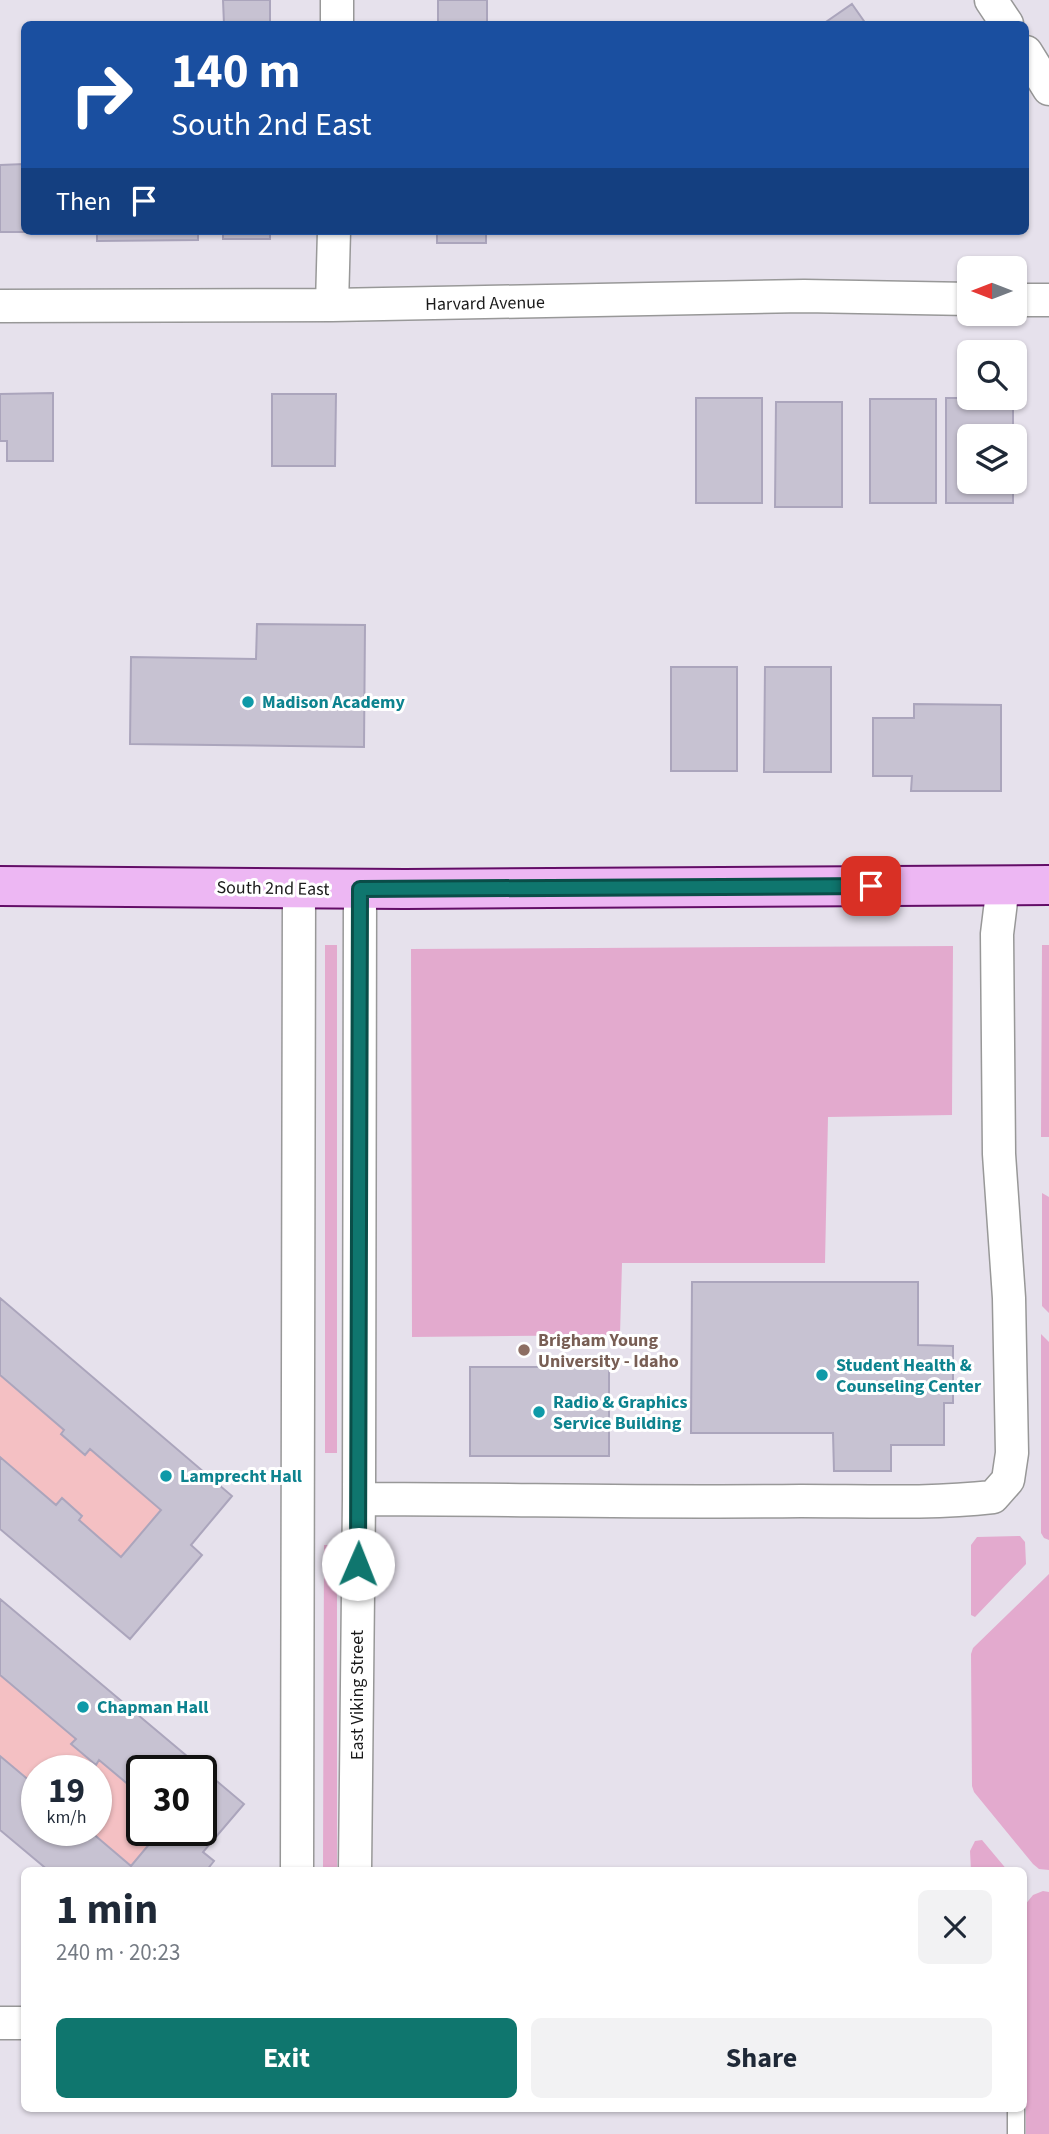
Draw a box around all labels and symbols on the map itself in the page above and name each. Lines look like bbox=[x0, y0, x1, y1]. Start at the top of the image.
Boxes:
north arrow bbox=[957, 256, 1027, 326]
street label: Harvard Avenue bbox=[425, 290, 545, 317]
place label: Madison Academy bbox=[262, 690, 405, 715]
marker: Madison Academy bbox=[240, 694, 256, 710]
pin bbox=[841, 856, 901, 916]
street label: South 2nd East bbox=[216, 875, 330, 902]
place label: Brigham Young University - Idaho bbox=[538, 1328, 679, 1374]
marker: Brigham Young University - Idaho bbox=[516, 1342, 532, 1358]
place label: Student Health & Counseling Center bbox=[836, 1353, 982, 1399]
marker: Student Health & Counseling Center bbox=[814, 1367, 830, 1383]
place label: Radio & Graphics Service Building bbox=[553, 1390, 687, 1436]
marker: Radio & Graphics Service Building bbox=[531, 1404, 547, 1420]
place label: Lamprecht Hall bbox=[180, 1464, 302, 1489]
marker: Lamprecht Hall bbox=[158, 1468, 174, 1484]
position arrow bbox=[321, 1527, 395, 1601]
street label: East Viking Street bbox=[345, 1630, 370, 1760]
place label: Chapman Hall bbox=[97, 1695, 208, 1720]
marker: Chapman Hall bbox=[75, 1699, 91, 1715]
speed limit sign: 30 bbox=[126, 1755, 217, 1846]

